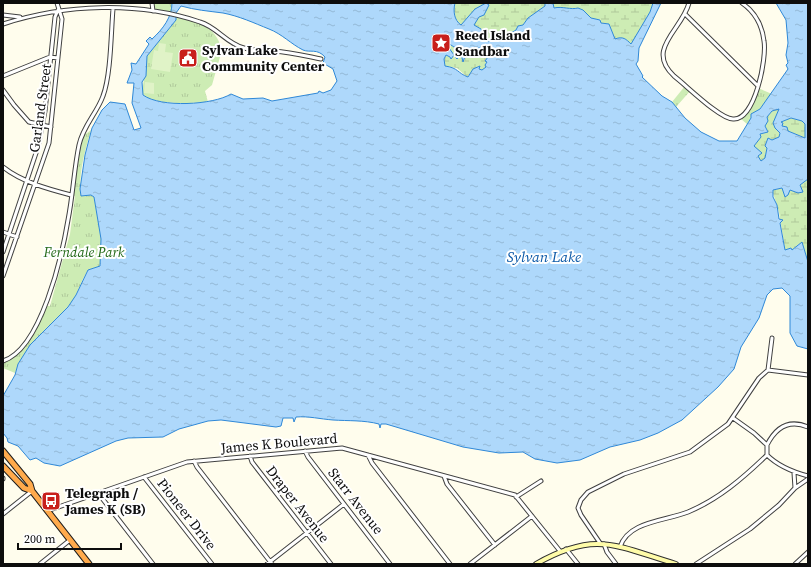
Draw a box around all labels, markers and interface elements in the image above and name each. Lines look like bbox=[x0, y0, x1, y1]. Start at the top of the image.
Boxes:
place label: Reed Island Sandbar bbox=[455, 25, 531, 61]
place icon: Reed Island Sandbar bbox=[430, 32, 452, 54]
place label: Sylvan Lake Community Center bbox=[202, 40, 325, 76]
public building icon: Sylvan Lake Community Center bbox=[177, 47, 199, 69]
street label: Garland Street bbox=[24, 62, 56, 154]
park label: Ferndale Park bbox=[43, 242, 125, 262]
water label: Sylvan Lake bbox=[507, 246, 581, 267]
street label: James K Boulevard bbox=[219, 428, 338, 458]
street label: Draper Avenue bbox=[261, 461, 335, 547]
street label: Starr Avenue bbox=[324, 463, 388, 539]
street label: Pioneer Drive bbox=[153, 474, 221, 554]
place label: Telegraph / James K (SB) bbox=[64, 483, 146, 519]
bus stop icon: Telegraph / James K (SB) bbox=[40, 490, 62, 512]
scale bar bbox=[18, 525, 121, 551]
text: 200 m bbox=[24, 531, 56, 547]

